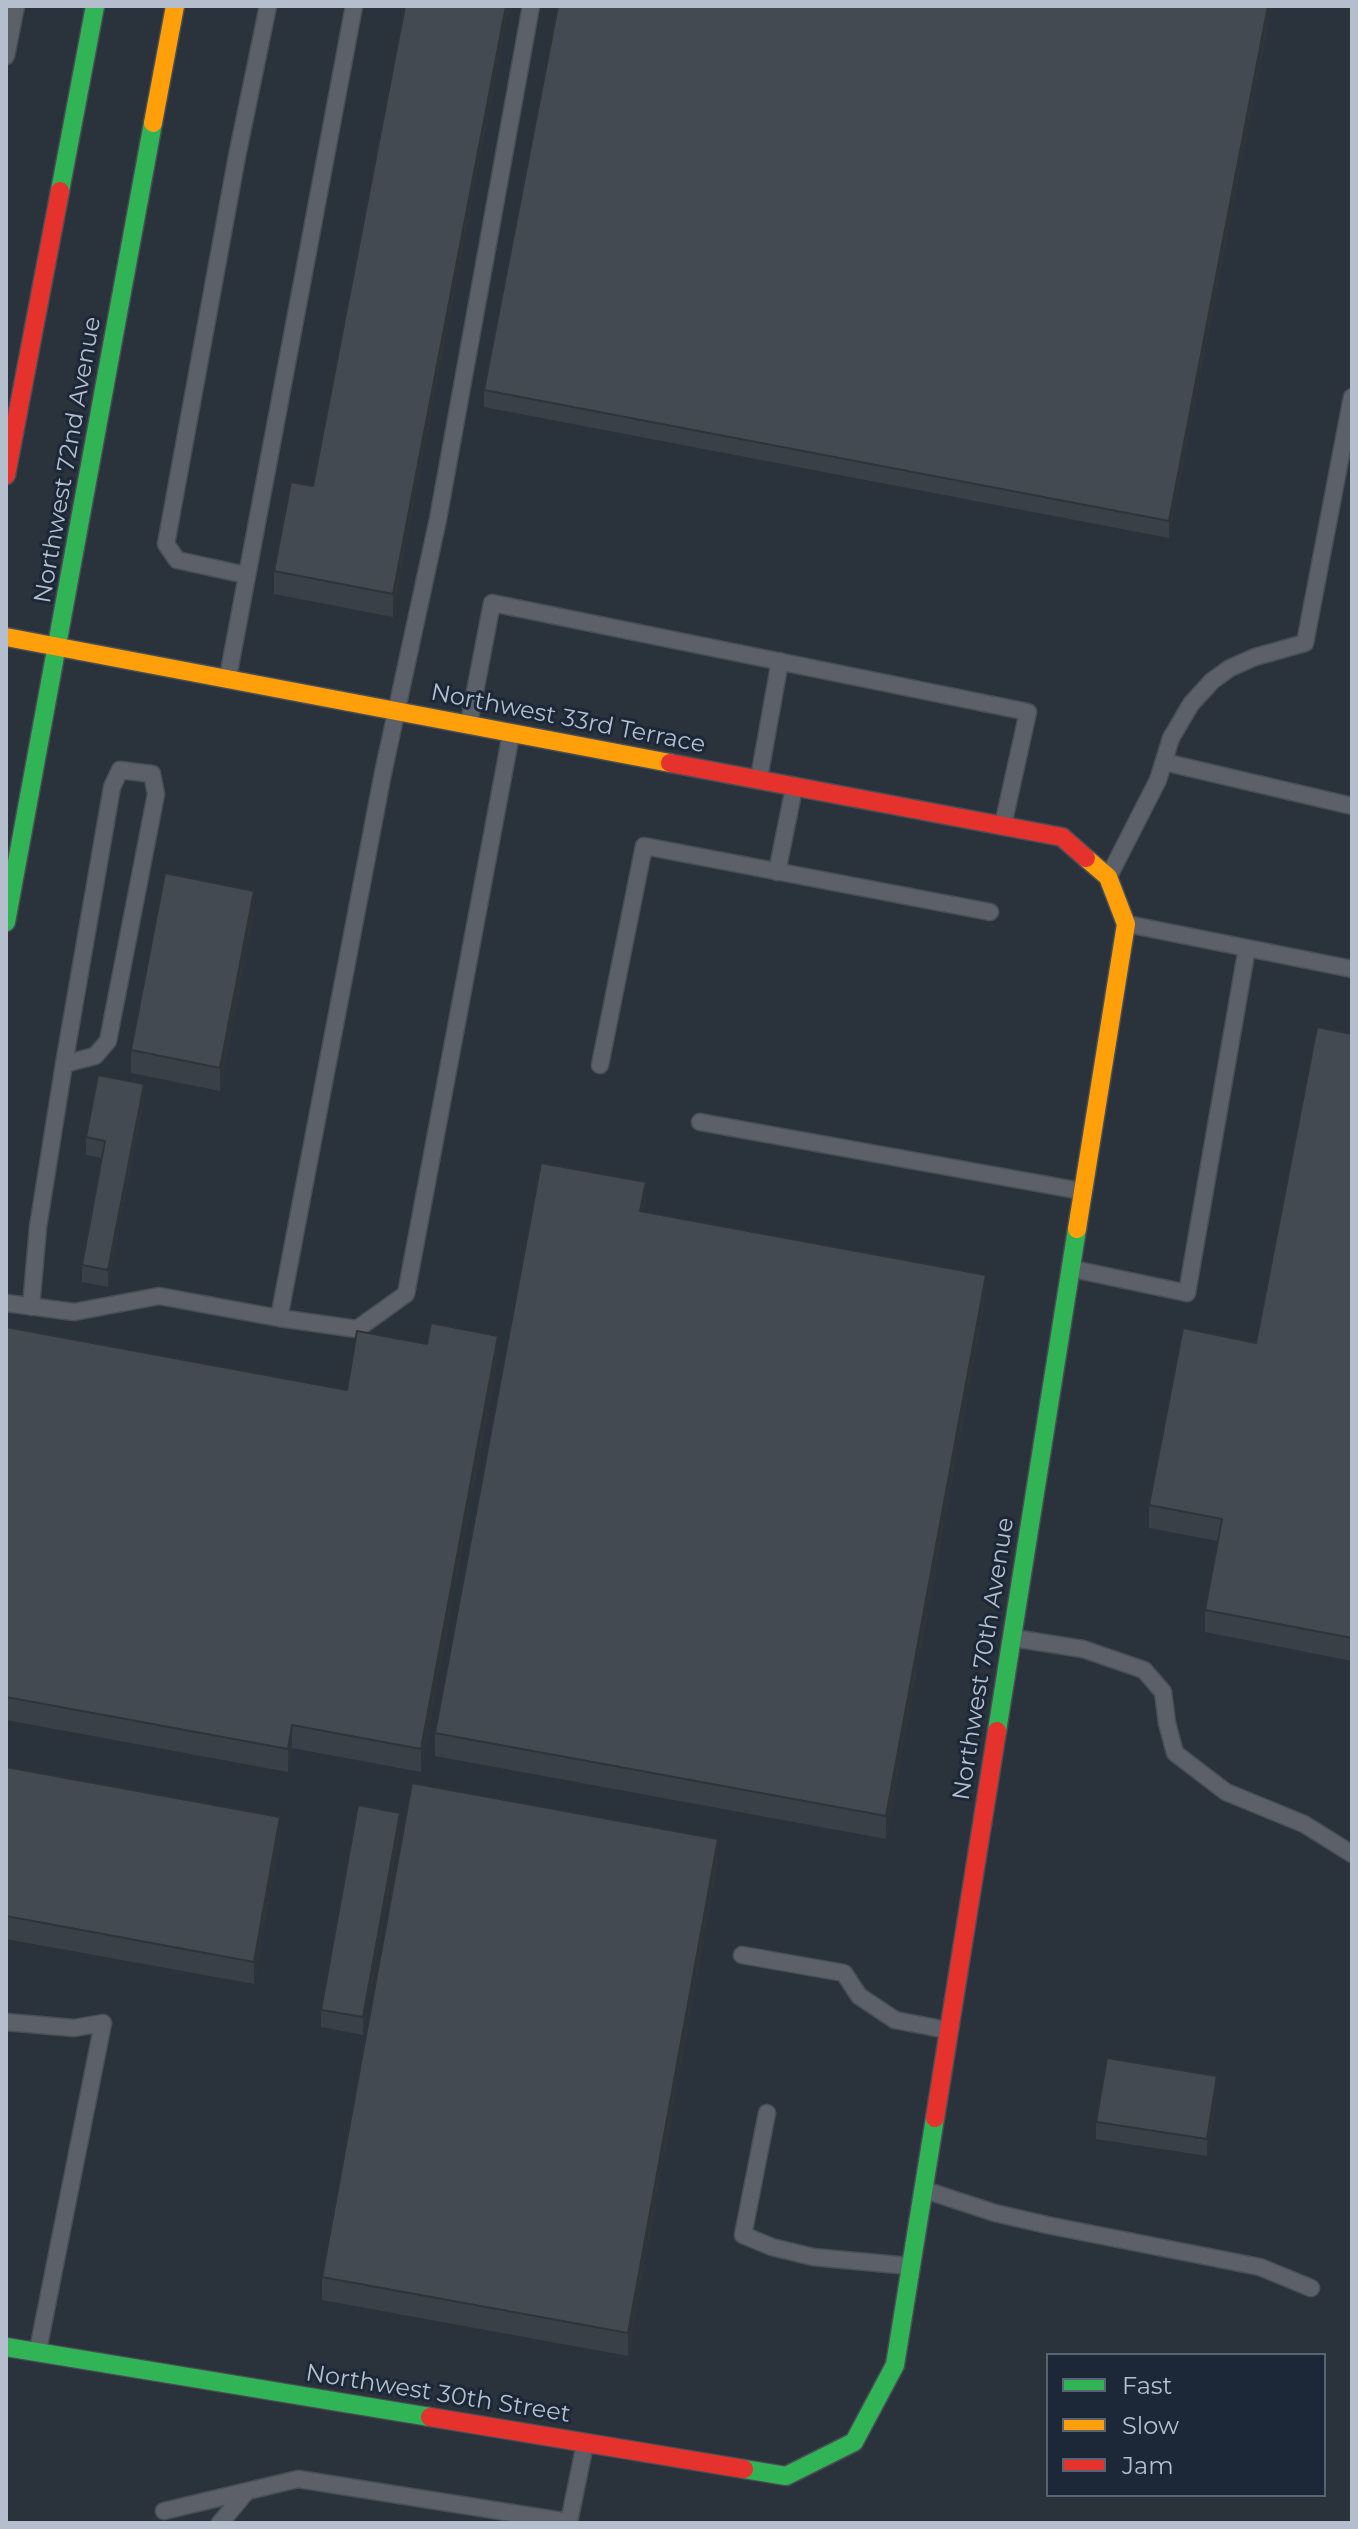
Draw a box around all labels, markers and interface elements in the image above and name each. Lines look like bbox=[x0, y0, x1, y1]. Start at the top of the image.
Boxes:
street label: Northwest 72nd Avenue bbox=[29, 315, 107, 605]
street label: Northwest 33rd Terrace bbox=[428, 678, 708, 760]
street label: Northwest 70th Avenue bbox=[947, 1516, 1021, 1802]
legend bbox=[1046, 2353, 1326, 2497]
street label: Northwest 30th Street bbox=[304, 2359, 572, 2429]
text: Fast bbox=[1122, 2371, 1172, 2400]
text: Slow bbox=[1122, 2411, 1179, 2440]
text: Jam bbox=[1122, 2451, 1174, 2480]

